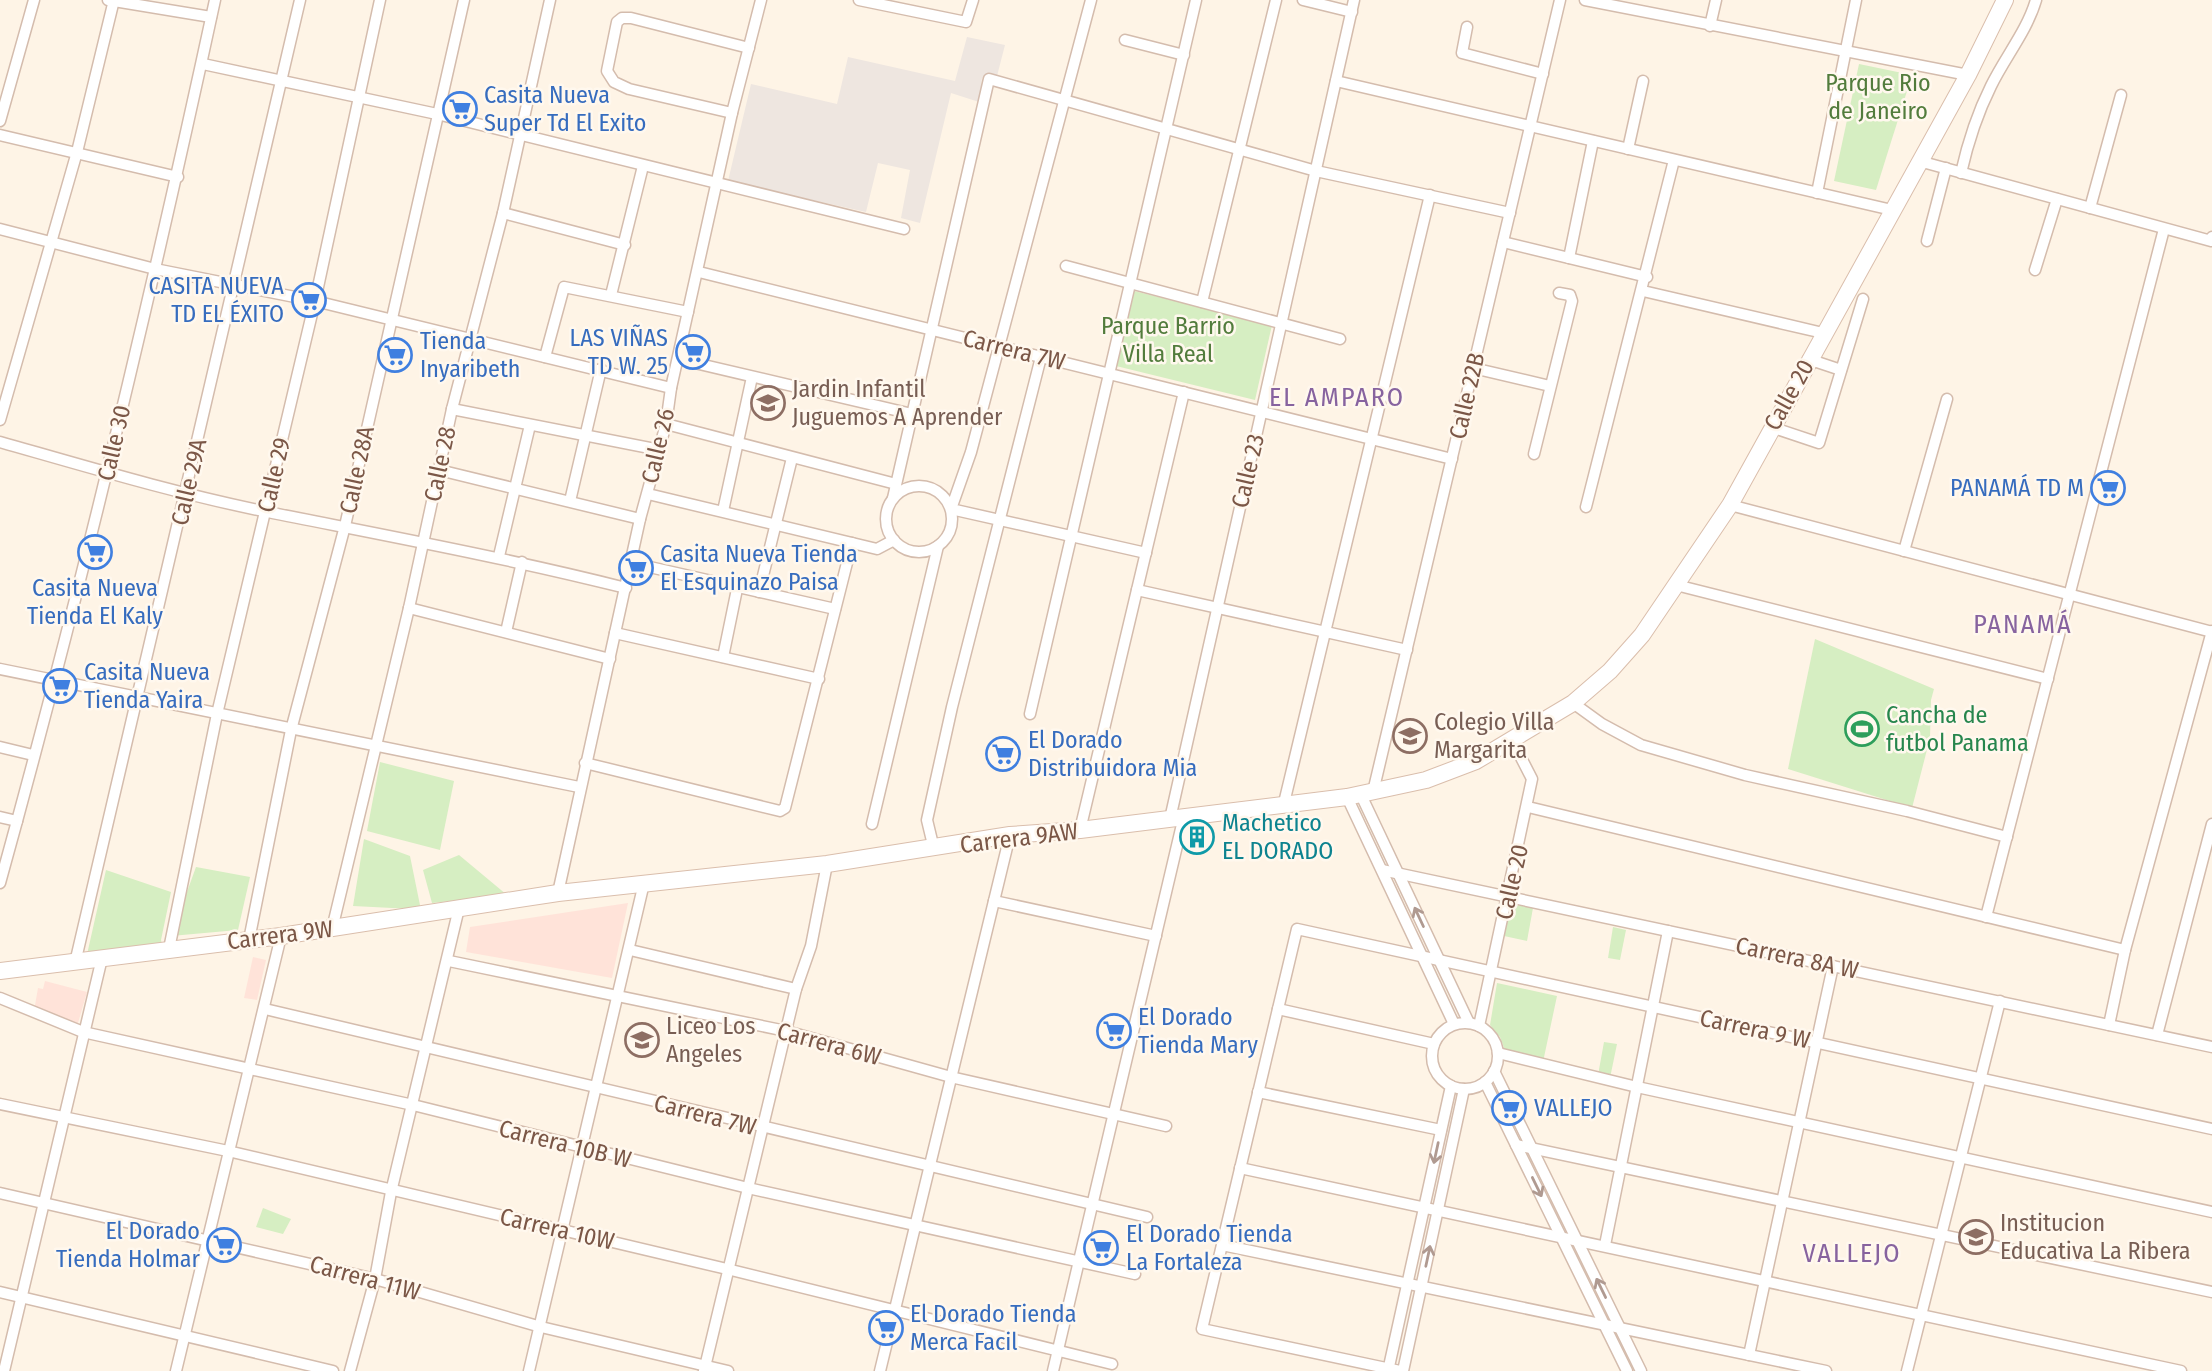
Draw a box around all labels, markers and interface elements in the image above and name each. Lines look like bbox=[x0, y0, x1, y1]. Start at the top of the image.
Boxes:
park label: Parque Rio de Janeiro bbox=[1825, 69, 1931, 125]
place label: Casita Nueva Super Td El Exito bbox=[484, 81, 646, 137]
supermarket icon: Casita Nueva Super Td El Exito bbox=[441, 90, 479, 128]
place label: CASITA NUEVA TD EL ÉXITO bbox=[148, 272, 284, 328]
supermarket icon: CASITA NUEVA TD EL ÉXITO bbox=[290, 281, 328, 319]
park label: Parque Barrio Villa Real bbox=[1101, 312, 1235, 368]
place label: LAS VIÑAS TD W. 25 bbox=[570, 324, 668, 380]
street label: Carrera 7W bbox=[960, 324, 1068, 376]
place label: Tienda Inyaribeth bbox=[420, 327, 520, 383]
supermarket icon: LAS VIÑAS TD W. 25 bbox=[674, 333, 712, 371]
supermarket icon: Tienda Inyaribeth bbox=[376, 336, 414, 374]
street label: Calle 22B bbox=[1443, 350, 1491, 442]
street label: Calle 20 bbox=[1758, 355, 1820, 435]
place label: Jardin Infantil Juguemos A Aprender bbox=[792, 375, 1003, 431]
district label: EL AMPARO bbox=[1269, 382, 1405, 413]
school or university icon: Jardin Infantil Juguemos A Aprender bbox=[749, 384, 787, 422]
street label: Calle 30 bbox=[92, 402, 136, 484]
street label: Calle 26 bbox=[636, 406, 680, 486]
street label: Calle 28A bbox=[334, 423, 380, 516]
street label: Calle 28 bbox=[418, 424, 462, 504]
street label: Calle 23 bbox=[1226, 431, 1270, 511]
street label: Calle 29 bbox=[252, 435, 296, 515]
street label: Calle 29A bbox=[165, 436, 213, 528]
supermarket icon: PANAMÁ TD M bbox=[2089, 469, 2127, 507]
place label: PANAMÁ TD M bbox=[1950, 473, 2084, 502]
supermarket icon: Casita Nueva Tienda El Kaly bbox=[76, 533, 114, 571]
place label: Casita Nueva Tienda El Esquinazo Paisa bbox=[660, 540, 858, 596]
supermarket icon: Casita Nueva Tienda El Esquinazo Paisa bbox=[617, 549, 655, 587]
place label: Casita Nueva Tienda El Kaly bbox=[27, 574, 163, 630]
district label: PANAMÁ bbox=[1973, 609, 2073, 640]
place label: Casita Nueva Tienda Yaira bbox=[84, 658, 210, 714]
supermarket icon: Casita Nueva Tienda Yaira bbox=[41, 667, 79, 705]
place label: Cancha de futbol Panama bbox=[1886, 701, 2029, 757]
place label: Colegio Villa Margarita bbox=[1434, 708, 1555, 764]
sports icon: Cancha de futbol Panama bbox=[1843, 710, 1881, 748]
school or university icon: Colegio Villa Margarita bbox=[1391, 717, 1429, 755]
place label: El Dorado Distribuidora Mia bbox=[1028, 726, 1197, 782]
supermarket icon: El Dorado Distribuidora Mia bbox=[984, 735, 1022, 773]
place label: Machetico EL DORADO bbox=[1222, 809, 1333, 865]
street label: Carrera 9AW bbox=[958, 817, 1080, 859]
building icon: Machetico EL DORADO bbox=[1178, 818, 1216, 856]
street label: Calle 20 bbox=[1490, 842, 1534, 922]
one-way arrow bbox=[1412, 907, 1425, 928]
street label: Carrera 9W bbox=[226, 915, 334, 955]
street label: Carrera 8A W bbox=[1733, 931, 1861, 985]
place label: El Dorado Tienda Mary bbox=[1138, 1003, 1258, 1059]
street label: Carrera 9 W bbox=[1697, 1004, 1813, 1054]
place label: Liceo Los Angeles bbox=[666, 1012, 756, 1068]
supermarket icon: El Dorado Tienda Mary bbox=[1095, 1012, 1133, 1050]
street label: Carrera 6W bbox=[774, 1017, 884, 1071]
school or university icon: Liceo Los Angeles bbox=[623, 1021, 661, 1059]
street label: Carrera 7W bbox=[651, 1089, 759, 1141]
supermarket icon: VALLEJO bbox=[1490, 1089, 1528, 1127]
place label: VALLEJO bbox=[1534, 1094, 1613, 1122]
street label: Carrera 10B W bbox=[496, 1114, 634, 1174]
one-way arrow bbox=[1429, 1141, 1443, 1164]
one-way arrow bbox=[1530, 1176, 1544, 1197]
street label: Carrera 10W bbox=[497, 1202, 617, 1256]
place label: Institucion Educativa La Ribera bbox=[2000, 1209, 2191, 1265]
place label: El Dorado Tienda Holmar bbox=[56, 1217, 201, 1273]
school or university icon: Institucion Educativa La Ribera bbox=[1957, 1218, 1995, 1256]
place label: El Dorado Tienda La Fortaleza bbox=[1126, 1220, 1292, 1276]
supermarket icon: El Dorado Tienda Holmar bbox=[205, 1226, 243, 1264]
supermarket icon: El Dorado Tienda La Fortaleza bbox=[1082, 1229, 1120, 1267]
district label: VALLEJO bbox=[1802, 1238, 1902, 1269]
one-way arrow bbox=[1421, 1245, 1435, 1268]
street label: Carrera 11W bbox=[307, 1250, 423, 1306]
one-way arrow bbox=[1593, 1278, 1607, 1299]
place label: El Dorado Tienda Merca Facil bbox=[910, 1300, 1076, 1356]
supermarket icon: El Dorado Tienda Merca Facil bbox=[867, 1309, 905, 1347]

